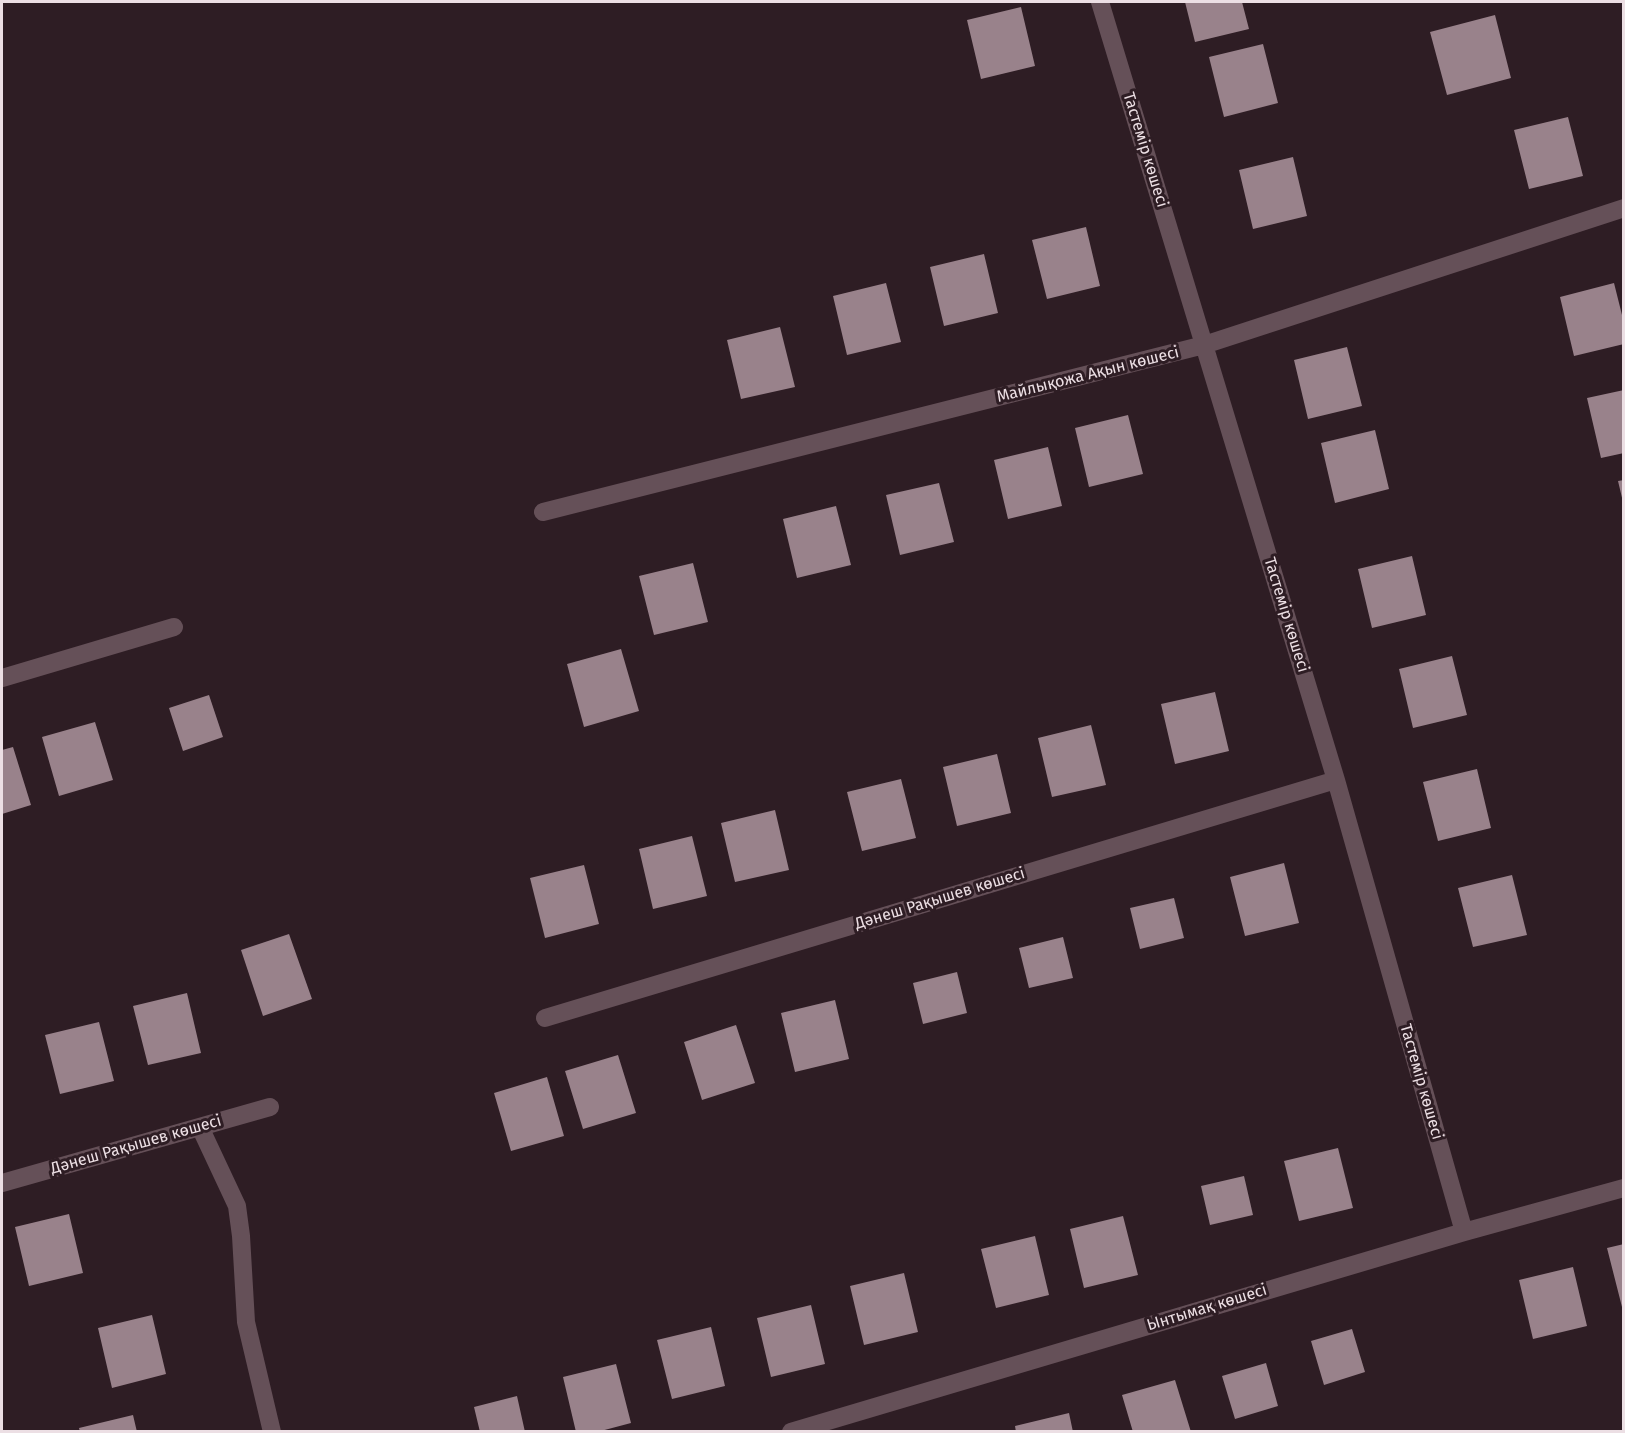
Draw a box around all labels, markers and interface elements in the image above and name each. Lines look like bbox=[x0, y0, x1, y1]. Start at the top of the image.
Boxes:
street label: Тастемір көшесі bbox=[1118, 90, 1172, 210]
street label: Майлықожа Ақын көшесі bbox=[995, 343, 1181, 407]
street label: Тастемір көшесі bbox=[1259, 555, 1313, 675]
street label: Дәнеш Рақышев көшесі bbox=[853, 864, 1027, 934]
street label: Тастемір көшесі bbox=[1395, 1022, 1447, 1142]
street label: Дәнеш Рақышев көшесі bbox=[48, 1111, 224, 1179]
street label: Ынтымақ көшесі bbox=[1145, 1281, 1269, 1335]

